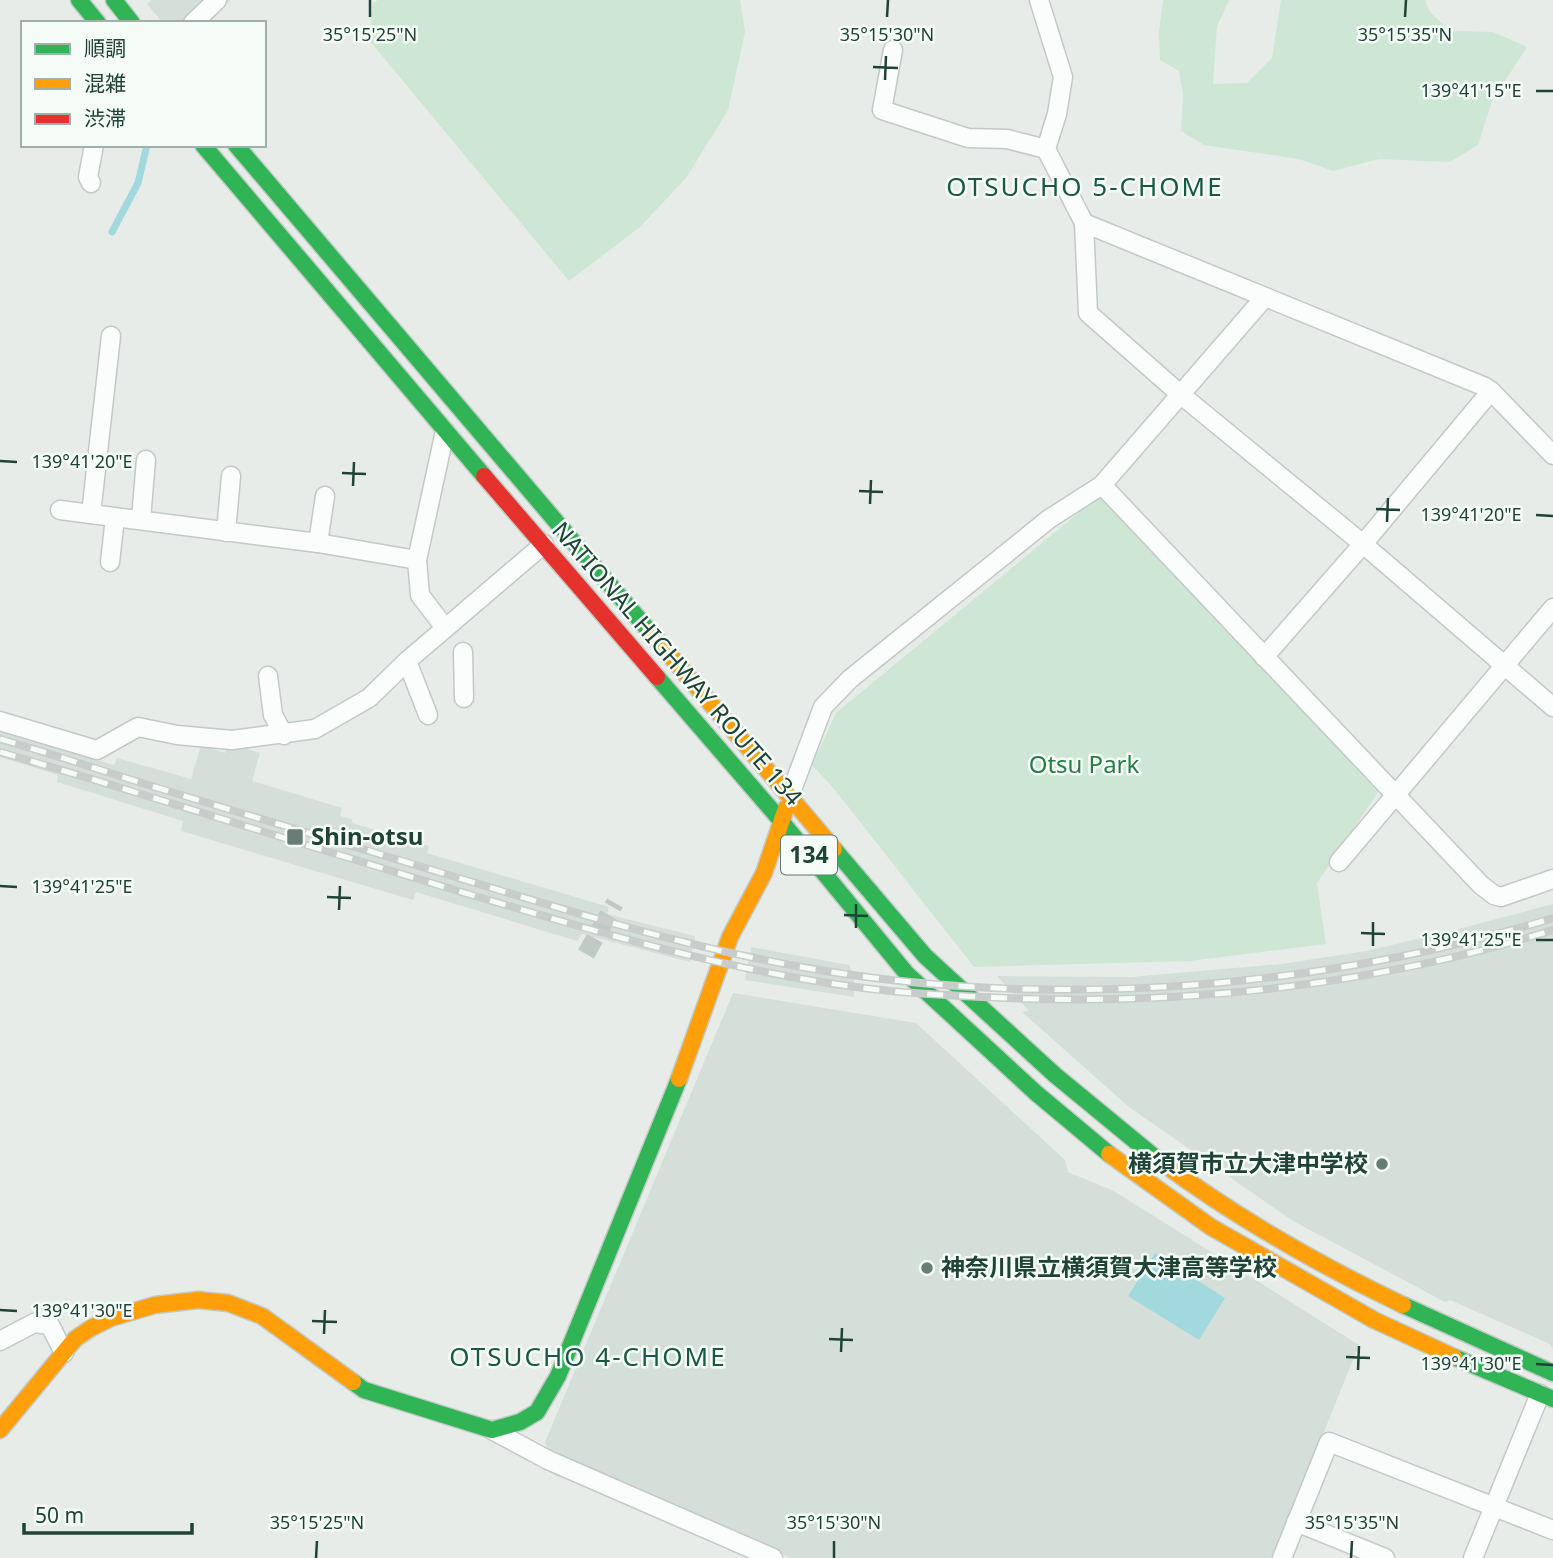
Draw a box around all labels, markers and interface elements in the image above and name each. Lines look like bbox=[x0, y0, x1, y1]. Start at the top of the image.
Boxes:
legend bbox=[21, 21, 266, 147]
text: 35°15'25"N bbox=[323, 22, 417, 46]
text: 35°15'30"N bbox=[840, 22, 934, 46]
text: 35°15'35"N bbox=[1358, 22, 1452, 46]
text: 順調 bbox=[84, 34, 126, 62]
text: 混雑 bbox=[84, 69, 126, 97]
text: 139°41'15"E bbox=[1420, 78, 1522, 102]
text: 渋滞 bbox=[84, 104, 126, 132]
district label: OTSUCHO 5-CHOME bbox=[946, 168, 1224, 204]
text: 139°41'20"E bbox=[31, 449, 133, 473]
text: 139°41'20"E bbox=[1420, 502, 1522, 526]
street label: NATIONAL HIGHWAY ROUTE 134 bbox=[546, 514, 811, 812]
park label: Otsu Park bbox=[1029, 747, 1140, 780]
place label: Shin-otsu bbox=[311, 819, 423, 852]
marker: Shin-otsu bbox=[285, 827, 305, 847]
road number: 134 bbox=[781, 835, 837, 874]
text: 139°41'25"E bbox=[31, 874, 133, 898]
text: 139°41'25"E bbox=[1420, 927, 1522, 951]
place label: 横須賀市立大津中学校 bbox=[1128, 1146, 1368, 1179]
marker: 横須賀市立大津中学校 bbox=[1374, 1156, 1390, 1172]
place label: 神奈川県立横須賀大津高等学校 bbox=[941, 1250, 1277, 1283]
marker: 神奈川県立横須賀大津高等学校 bbox=[919, 1260, 935, 1276]
text: 139°41'30"E bbox=[31, 1298, 133, 1322]
district label: OTSUCHO 4-CHOME bbox=[449, 1338, 727, 1374]
text: 139°41'30"E bbox=[1420, 1351, 1522, 1375]
scale bar bbox=[24, 1492, 192, 1536]
text: 50 m bbox=[35, 1501, 84, 1529]
text: 35°15'25"N bbox=[270, 1510, 364, 1534]
text: 35°15'30"N bbox=[787, 1510, 881, 1534]
text: 35°15'35"N bbox=[1305, 1510, 1399, 1534]

